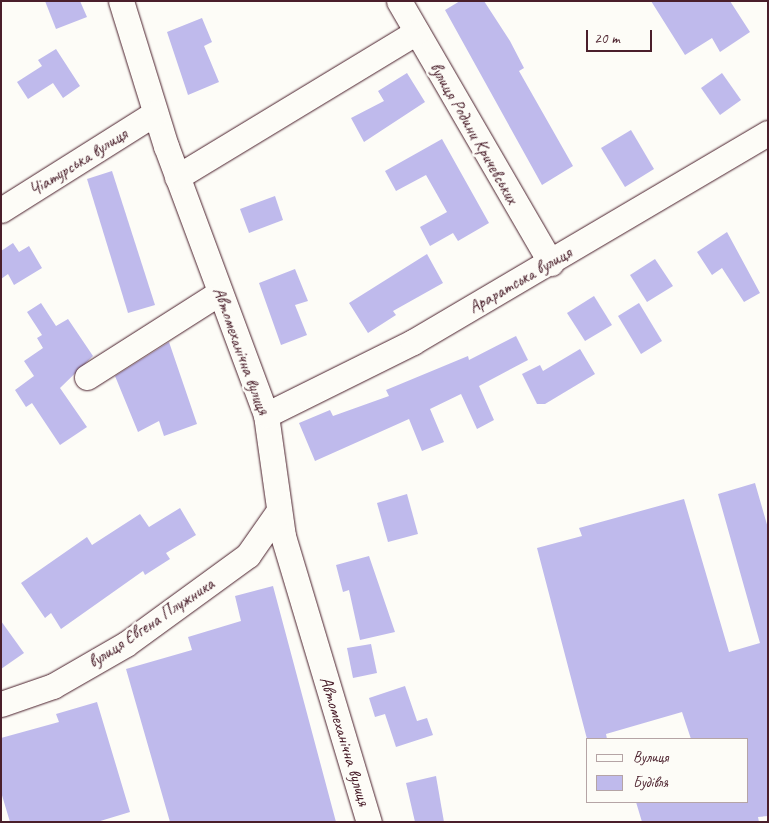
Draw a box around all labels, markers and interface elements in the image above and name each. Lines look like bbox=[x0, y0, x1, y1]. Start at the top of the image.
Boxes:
scale bar bbox=[589, 20, 655, 52]
text: 20 m bbox=[594, 29, 620, 48]
street label: вулиця Родини Кричевських bbox=[425, 58, 523, 208]
street label: Чіатурська вулиця bbox=[25, 123, 131, 201]
street label: Араратська вулиця bbox=[465, 242, 575, 318]
street label: Автомеханічна вулиця bbox=[208, 284, 274, 418]
street label: вулиця Євгена Плужника bbox=[83, 573, 219, 673]
street label: Автомеханічна вулиця bbox=[315, 673, 375, 809]
legend bbox=[586, 738, 749, 803]
text: Вулиця bbox=[633, 748, 669, 767]
text: Будівля bbox=[633, 773, 668, 792]

